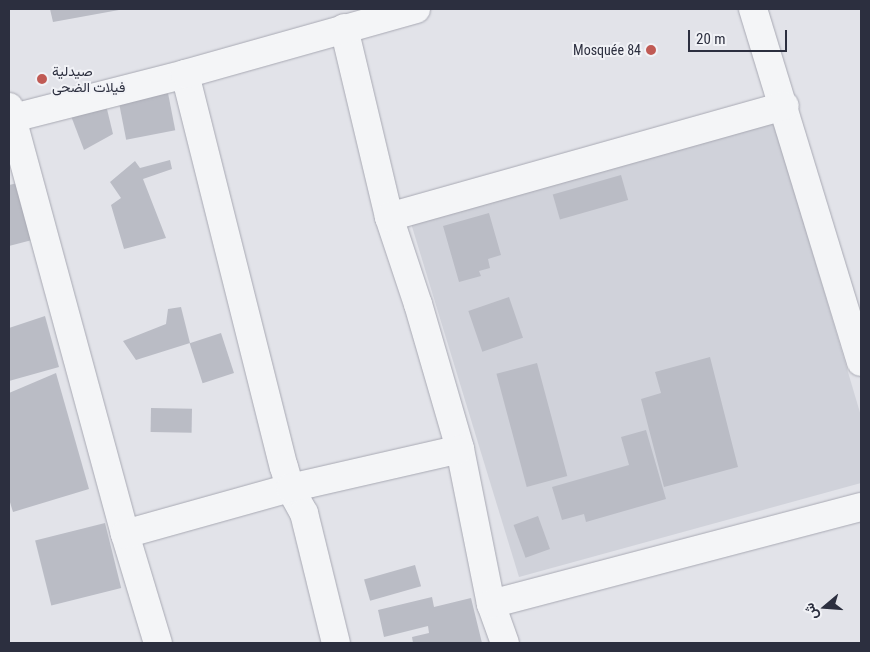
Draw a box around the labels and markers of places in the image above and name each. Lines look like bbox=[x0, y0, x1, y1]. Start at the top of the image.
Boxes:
place label: Mosquée 84 bbox=[573, 42, 641, 58]
marker: Mosquée 84 bbox=[645, 44, 657, 56]
place label: صيدلية فيلات الضحى bbox=[52, 63, 125, 95]
marker: صيدلية فيلات الضحى bbox=[36, 73, 48, 85]

